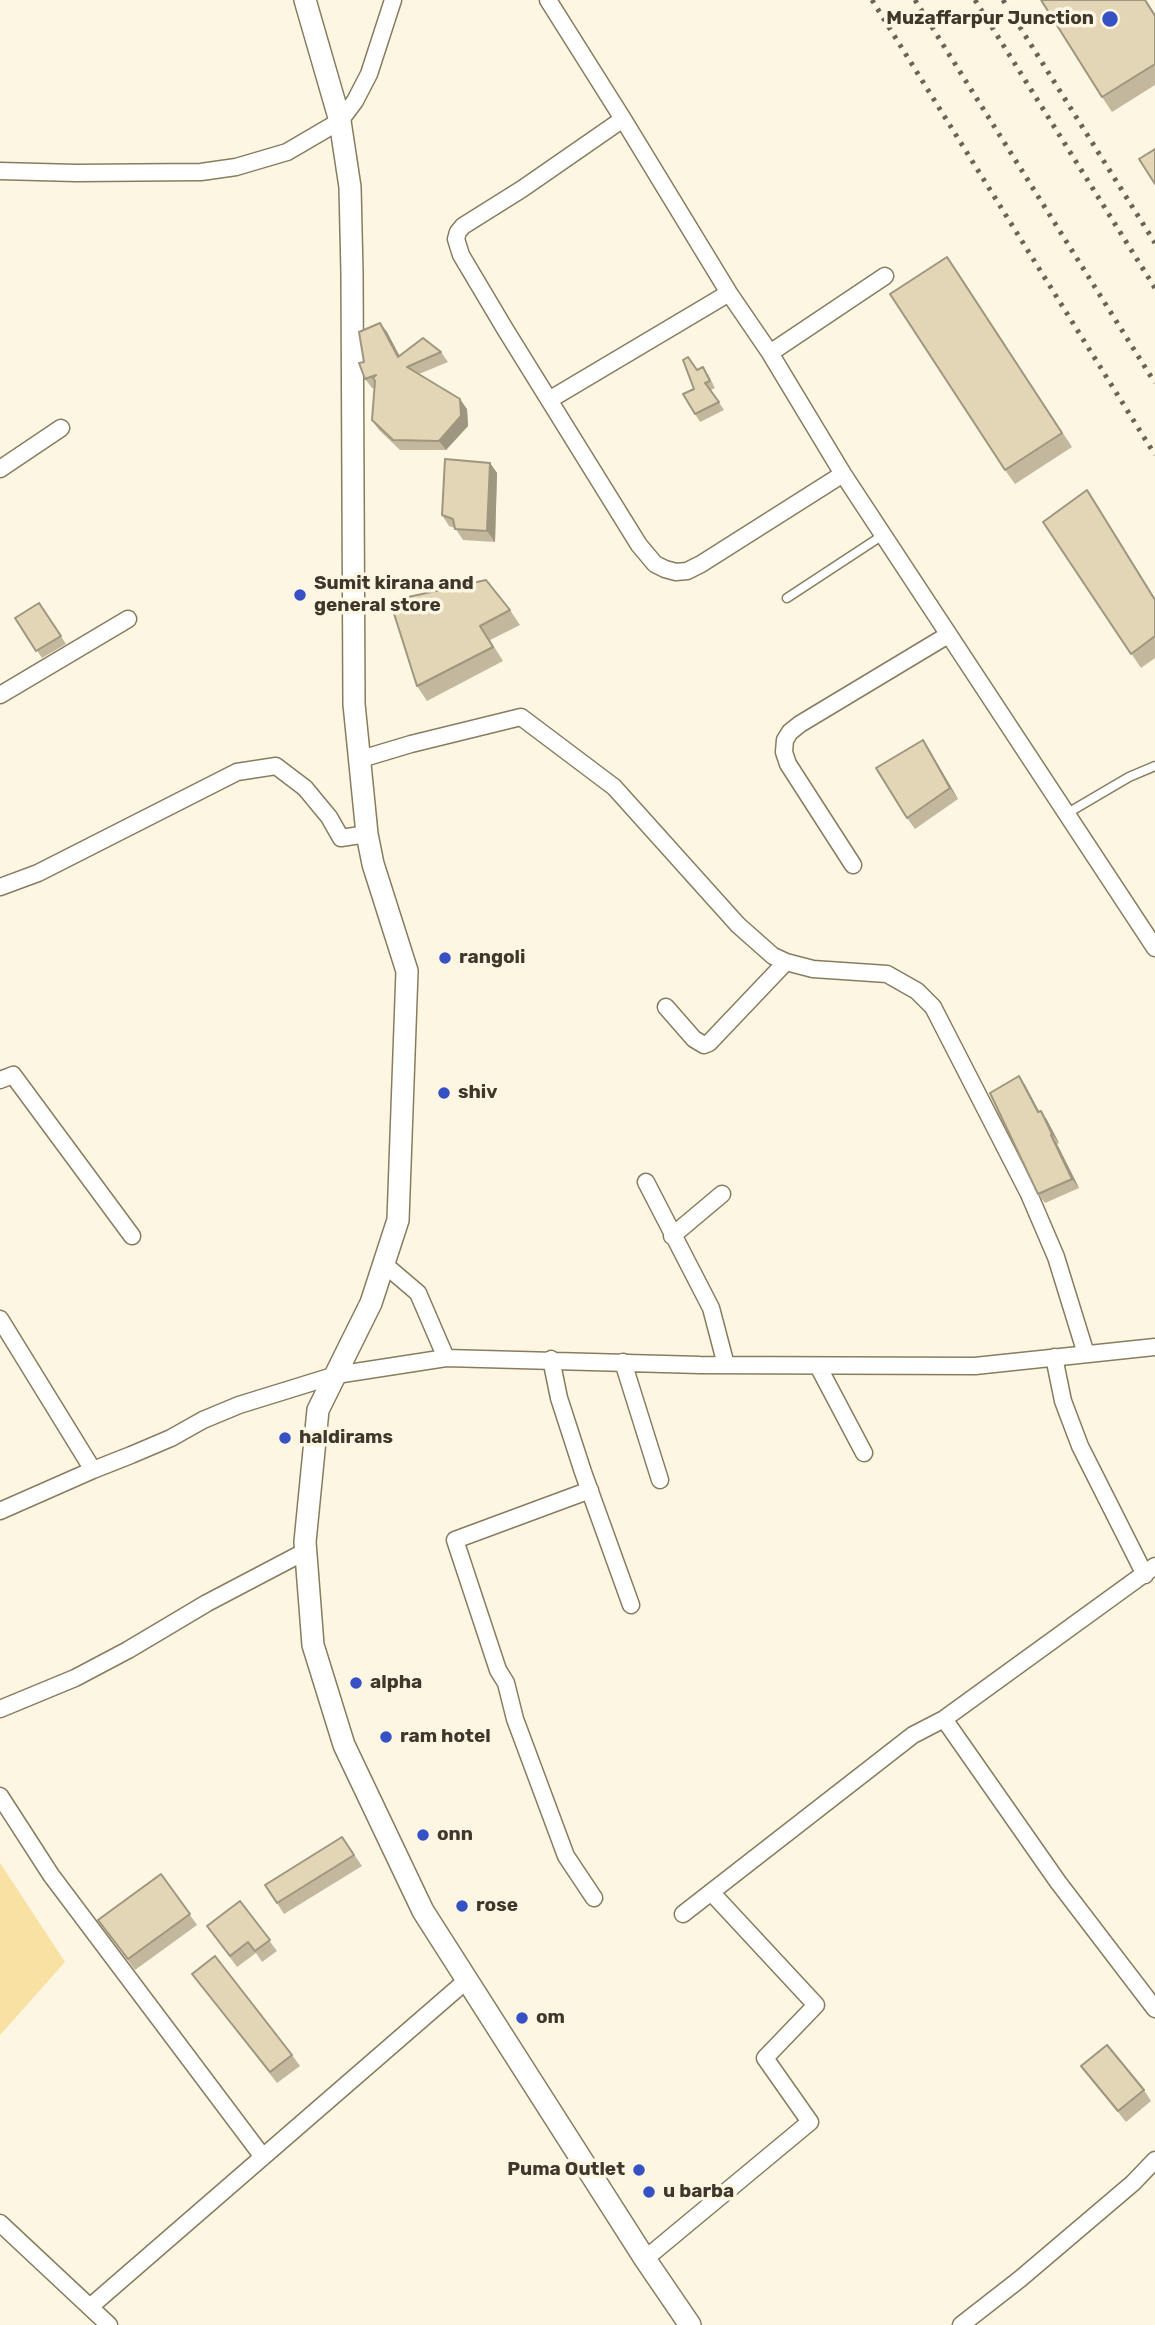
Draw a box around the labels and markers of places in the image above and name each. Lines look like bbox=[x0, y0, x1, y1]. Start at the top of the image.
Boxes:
place label: Muzaffarpur Junction bbox=[886, 8, 1094, 30]
marker: Muzaffarpur Junction bbox=[1100, 9, 1120, 29]
place label: Sumit kirana and general store bbox=[314, 573, 474, 617]
marker: Sumit kirana and general store bbox=[292, 587, 308, 603]
place label: rangoli bbox=[459, 947, 525, 969]
marker: rangoli bbox=[437, 950, 453, 966]
place label: shiv bbox=[458, 1082, 498, 1104]
marker: shiv bbox=[436, 1085, 452, 1101]
place label: haldirams bbox=[299, 1427, 393, 1449]
marker: haldirams bbox=[277, 1430, 293, 1446]
place label: alpha bbox=[370, 1672, 422, 1694]
marker: alpha bbox=[348, 1675, 364, 1691]
place label: ram hotel bbox=[400, 1726, 491, 1748]
marker: ram hotel bbox=[378, 1729, 394, 1745]
place label: onn bbox=[437, 1824, 473, 1846]
marker: onn bbox=[415, 1827, 431, 1843]
place label: rose bbox=[476, 1895, 518, 1917]
marker: rose bbox=[454, 1898, 470, 1914]
place label: om bbox=[536, 2007, 565, 2029]
marker: om bbox=[514, 2010, 530, 2026]
place label: Puma Outlet bbox=[507, 2159, 625, 2181]
marker: Puma Outlet bbox=[631, 2162, 647, 2178]
place label: u barba bbox=[663, 2181, 734, 2203]
marker: u barba bbox=[641, 2184, 657, 2200]

